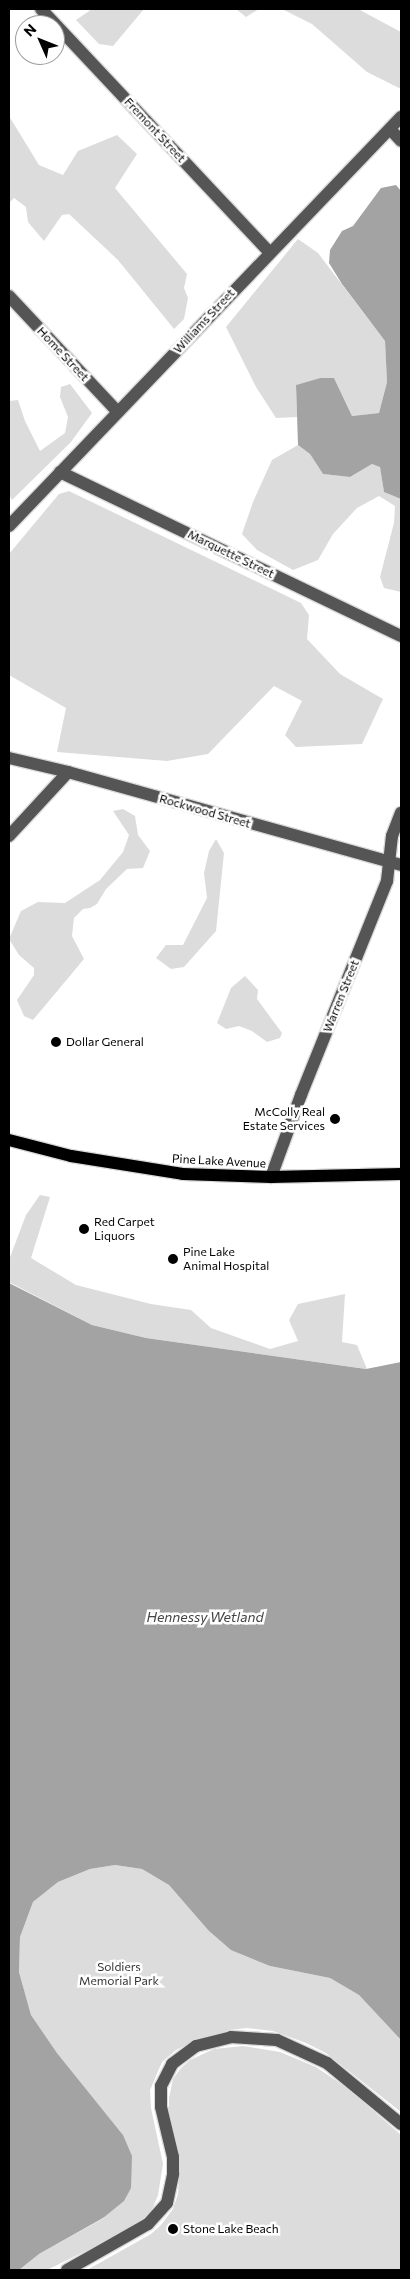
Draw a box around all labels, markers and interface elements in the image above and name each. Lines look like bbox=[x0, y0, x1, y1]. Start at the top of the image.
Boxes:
north arrow bbox=[15, 15, 65, 65]
text: N bbox=[20, 20, 39, 40]
street label: Fremont Street bbox=[121, 95, 189, 165]
street label: Williams Street bbox=[170, 286, 238, 356]
street label: Home Street bbox=[34, 324, 92, 384]
street label: Marquette Street bbox=[185, 527, 277, 581]
street label: Rockwood Street bbox=[158, 791, 252, 831]
street label: Warren Street bbox=[320, 958, 362, 1034]
place label: Dollar General bbox=[66, 1035, 144, 1049]
marker: Dollar General bbox=[50, 1036, 62, 1048]
place label: McColly Real Estate Services bbox=[243, 1105, 325, 1133]
marker: McColly Real Estate Services bbox=[329, 1113, 341, 1125]
street label: Pine Lake Avenue bbox=[172, 1151, 266, 1171]
place label: Red Carpet Liquors bbox=[94, 1215, 155, 1243]
marker: Red Carpet Liquors bbox=[78, 1223, 90, 1235]
place label: Pine Lake Animal Hospital bbox=[183, 1245, 269, 1273]
marker: Pine Lake Animal Hospital bbox=[167, 1253, 179, 1265]
water label: Hennessy Wetland bbox=[146, 1609, 264, 1625]
park label: Soldiers Memorial Park bbox=[79, 1960, 159, 1988]
place label: Stone Lake Beach bbox=[183, 2222, 279, 2236]
marker: Stone Lake Beach bbox=[167, 2223, 179, 2235]

